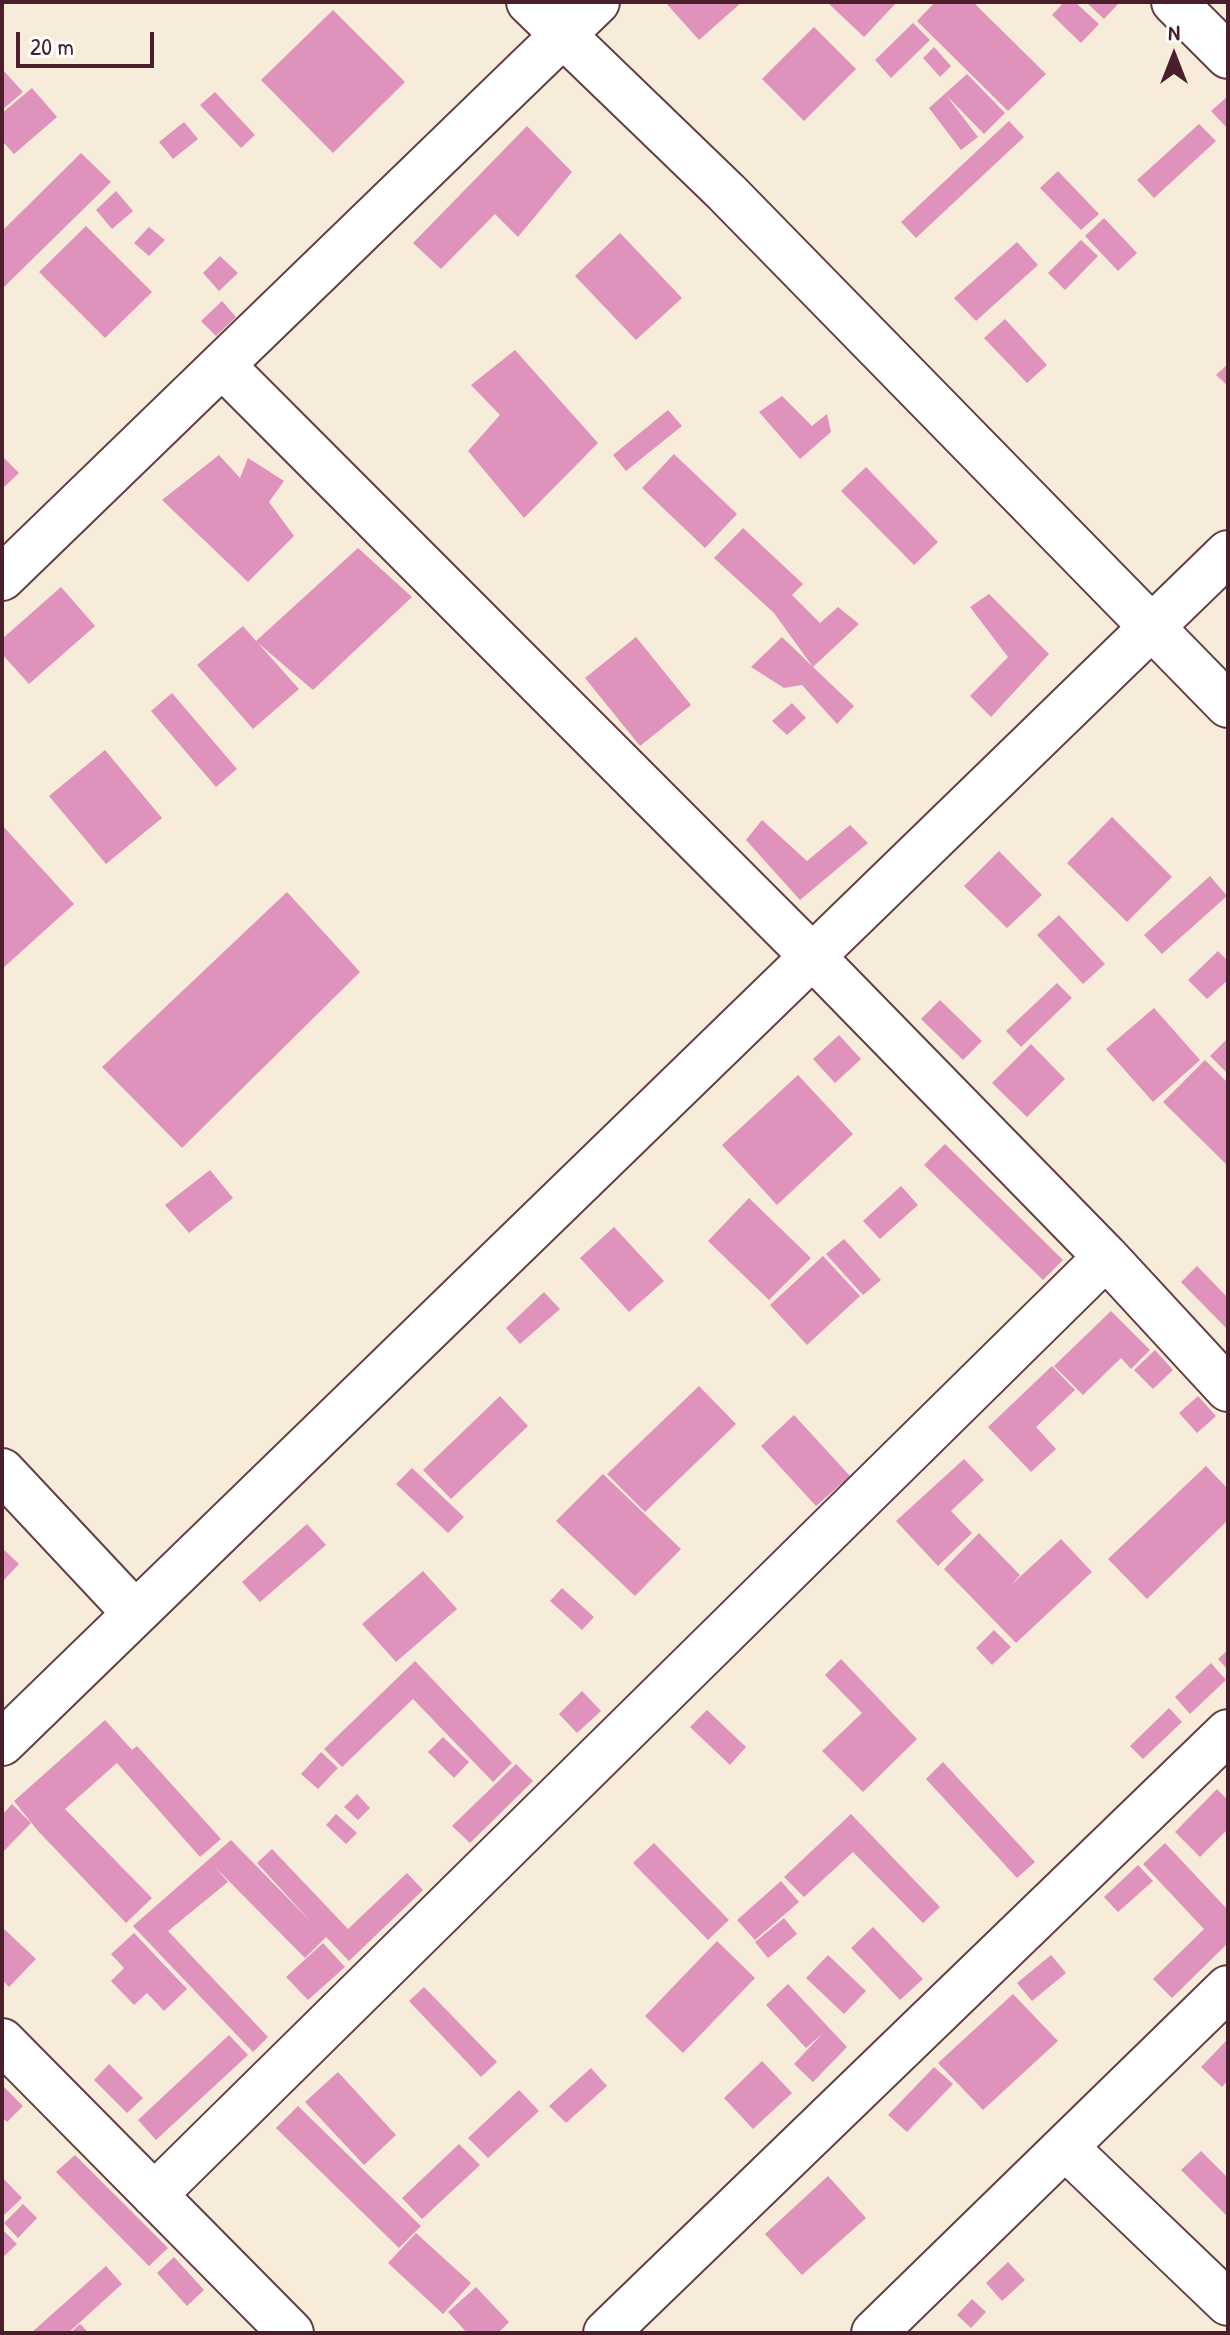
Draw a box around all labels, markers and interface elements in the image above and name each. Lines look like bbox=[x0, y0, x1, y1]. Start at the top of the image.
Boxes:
scale bar bbox=[20, 16, 158, 66]
north arrow bbox=[1134, 16, 1214, 96]
text: N bbox=[1168, 17, 1180, 47]
text: 20 m bbox=[30, 30, 74, 62]

